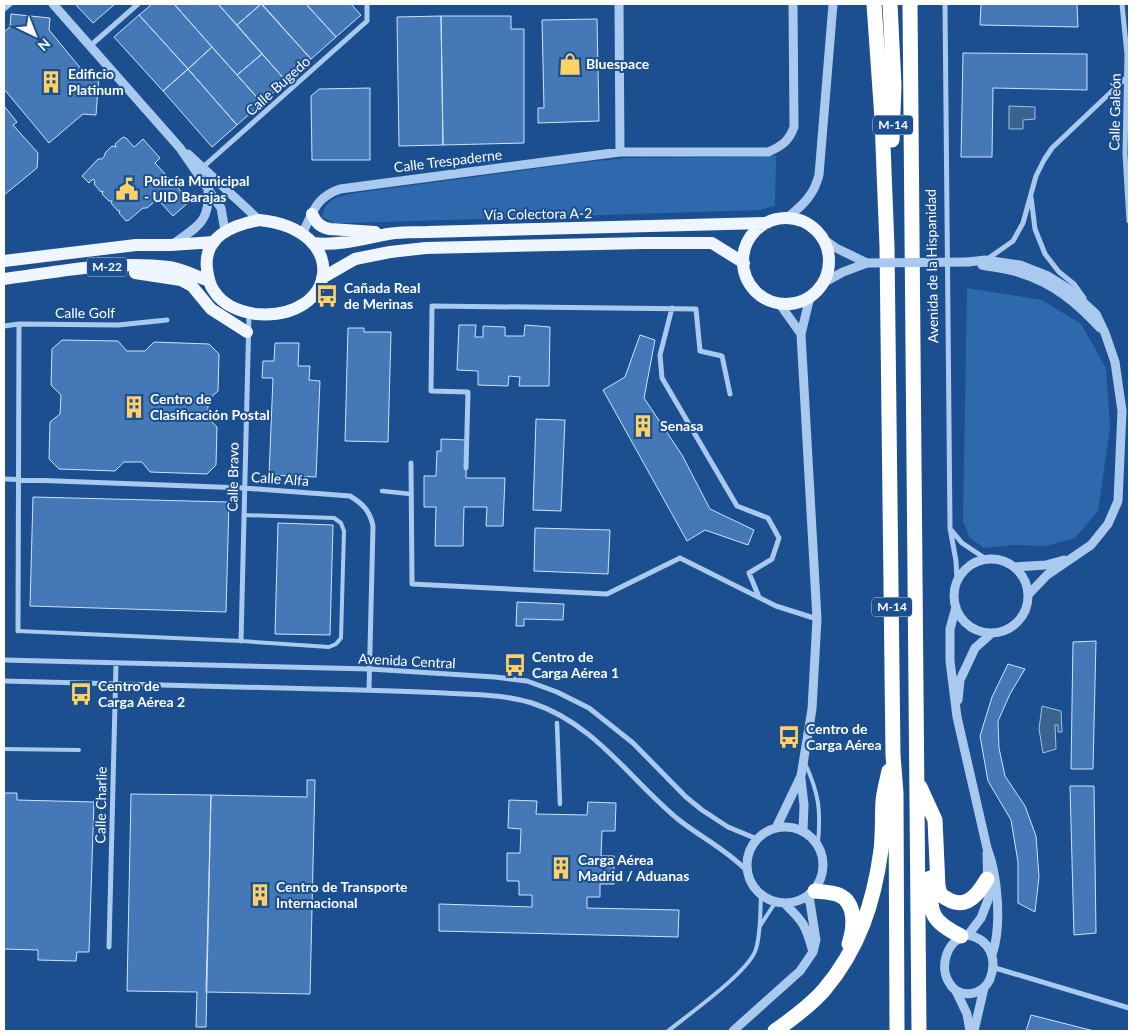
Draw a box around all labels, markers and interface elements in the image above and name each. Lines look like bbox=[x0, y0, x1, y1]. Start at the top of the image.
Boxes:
north arrow bbox=[10, 10, 60, 60]
text: N bbox=[34, 35, 54, 55]
shop icon: Bluespace bbox=[557, 51, 583, 77]
street label: Calle Bugedo bbox=[242, 52, 313, 119]
place label: Bluespace bbox=[586, 55, 650, 72]
place label: Edificio Platinum bbox=[68, 65, 124, 98]
building icon: Edificio Platinum bbox=[38, 69, 64, 95]
street label: Calle Galeón bbox=[1105, 73, 1124, 151]
road number: M-14 bbox=[873, 116, 913, 134]
street label: Calle Trespaderne bbox=[393, 145, 503, 176]
place label: Policía Municipal - UID Barajas bbox=[144, 172, 250, 205]
public building icon: Policía Municipal - UID Barajas bbox=[114, 176, 140, 202]
street label: Avenida de la Hispanidad bbox=[922, 189, 941, 343]
street label: Vía Colectora A-2 bbox=[484, 204, 592, 223]
road number: M-22 bbox=[87, 258, 127, 276]
place label: Cañada Real de Merinas bbox=[344, 279, 420, 312]
bus stop icon: Cañada Real de Merinas bbox=[314, 283, 340, 309]
street label: Calle Golf bbox=[55, 304, 115, 321]
place label: Centro de Clasificación Postal bbox=[150, 390, 270, 423]
building icon: Centro de Clasificación Postal bbox=[121, 394, 147, 420]
building icon: Senasa bbox=[630, 413, 656, 439]
place label: Senasa bbox=[660, 417, 703, 434]
street label: Calle Bravo bbox=[223, 442, 242, 512]
street label: Calle Alfa bbox=[251, 468, 310, 489]
road number: M-14 bbox=[872, 598, 912, 616]
place label: Centro de Carga Aérea 1 bbox=[532, 648, 619, 681]
street label: Avenida Central bbox=[358, 649, 456, 672]
bus stop icon: Centro de Carga Aérea 1 bbox=[502, 652, 528, 678]
place label: Centro de Carga Aérea 2 bbox=[98, 677, 185, 710]
bus stop icon: Centro de Carga Aérea 2 bbox=[68, 681, 94, 707]
place label: Centro de Carga Aérea bbox=[806, 720, 882, 753]
bus stop icon: Centro de Carga Aérea bbox=[776, 724, 802, 750]
street label: Calle Charlie bbox=[91, 766, 110, 844]
place label: Carga Aérea Madrid / Aduanas bbox=[578, 851, 689, 884]
building icon: Carga Aérea Madrid / Aduanas bbox=[548, 855, 574, 881]
place label: Centro de Transporte Internacional bbox=[276, 878, 408, 911]
building icon: Centro de Transporte Internacional bbox=[247, 882, 273, 908]

